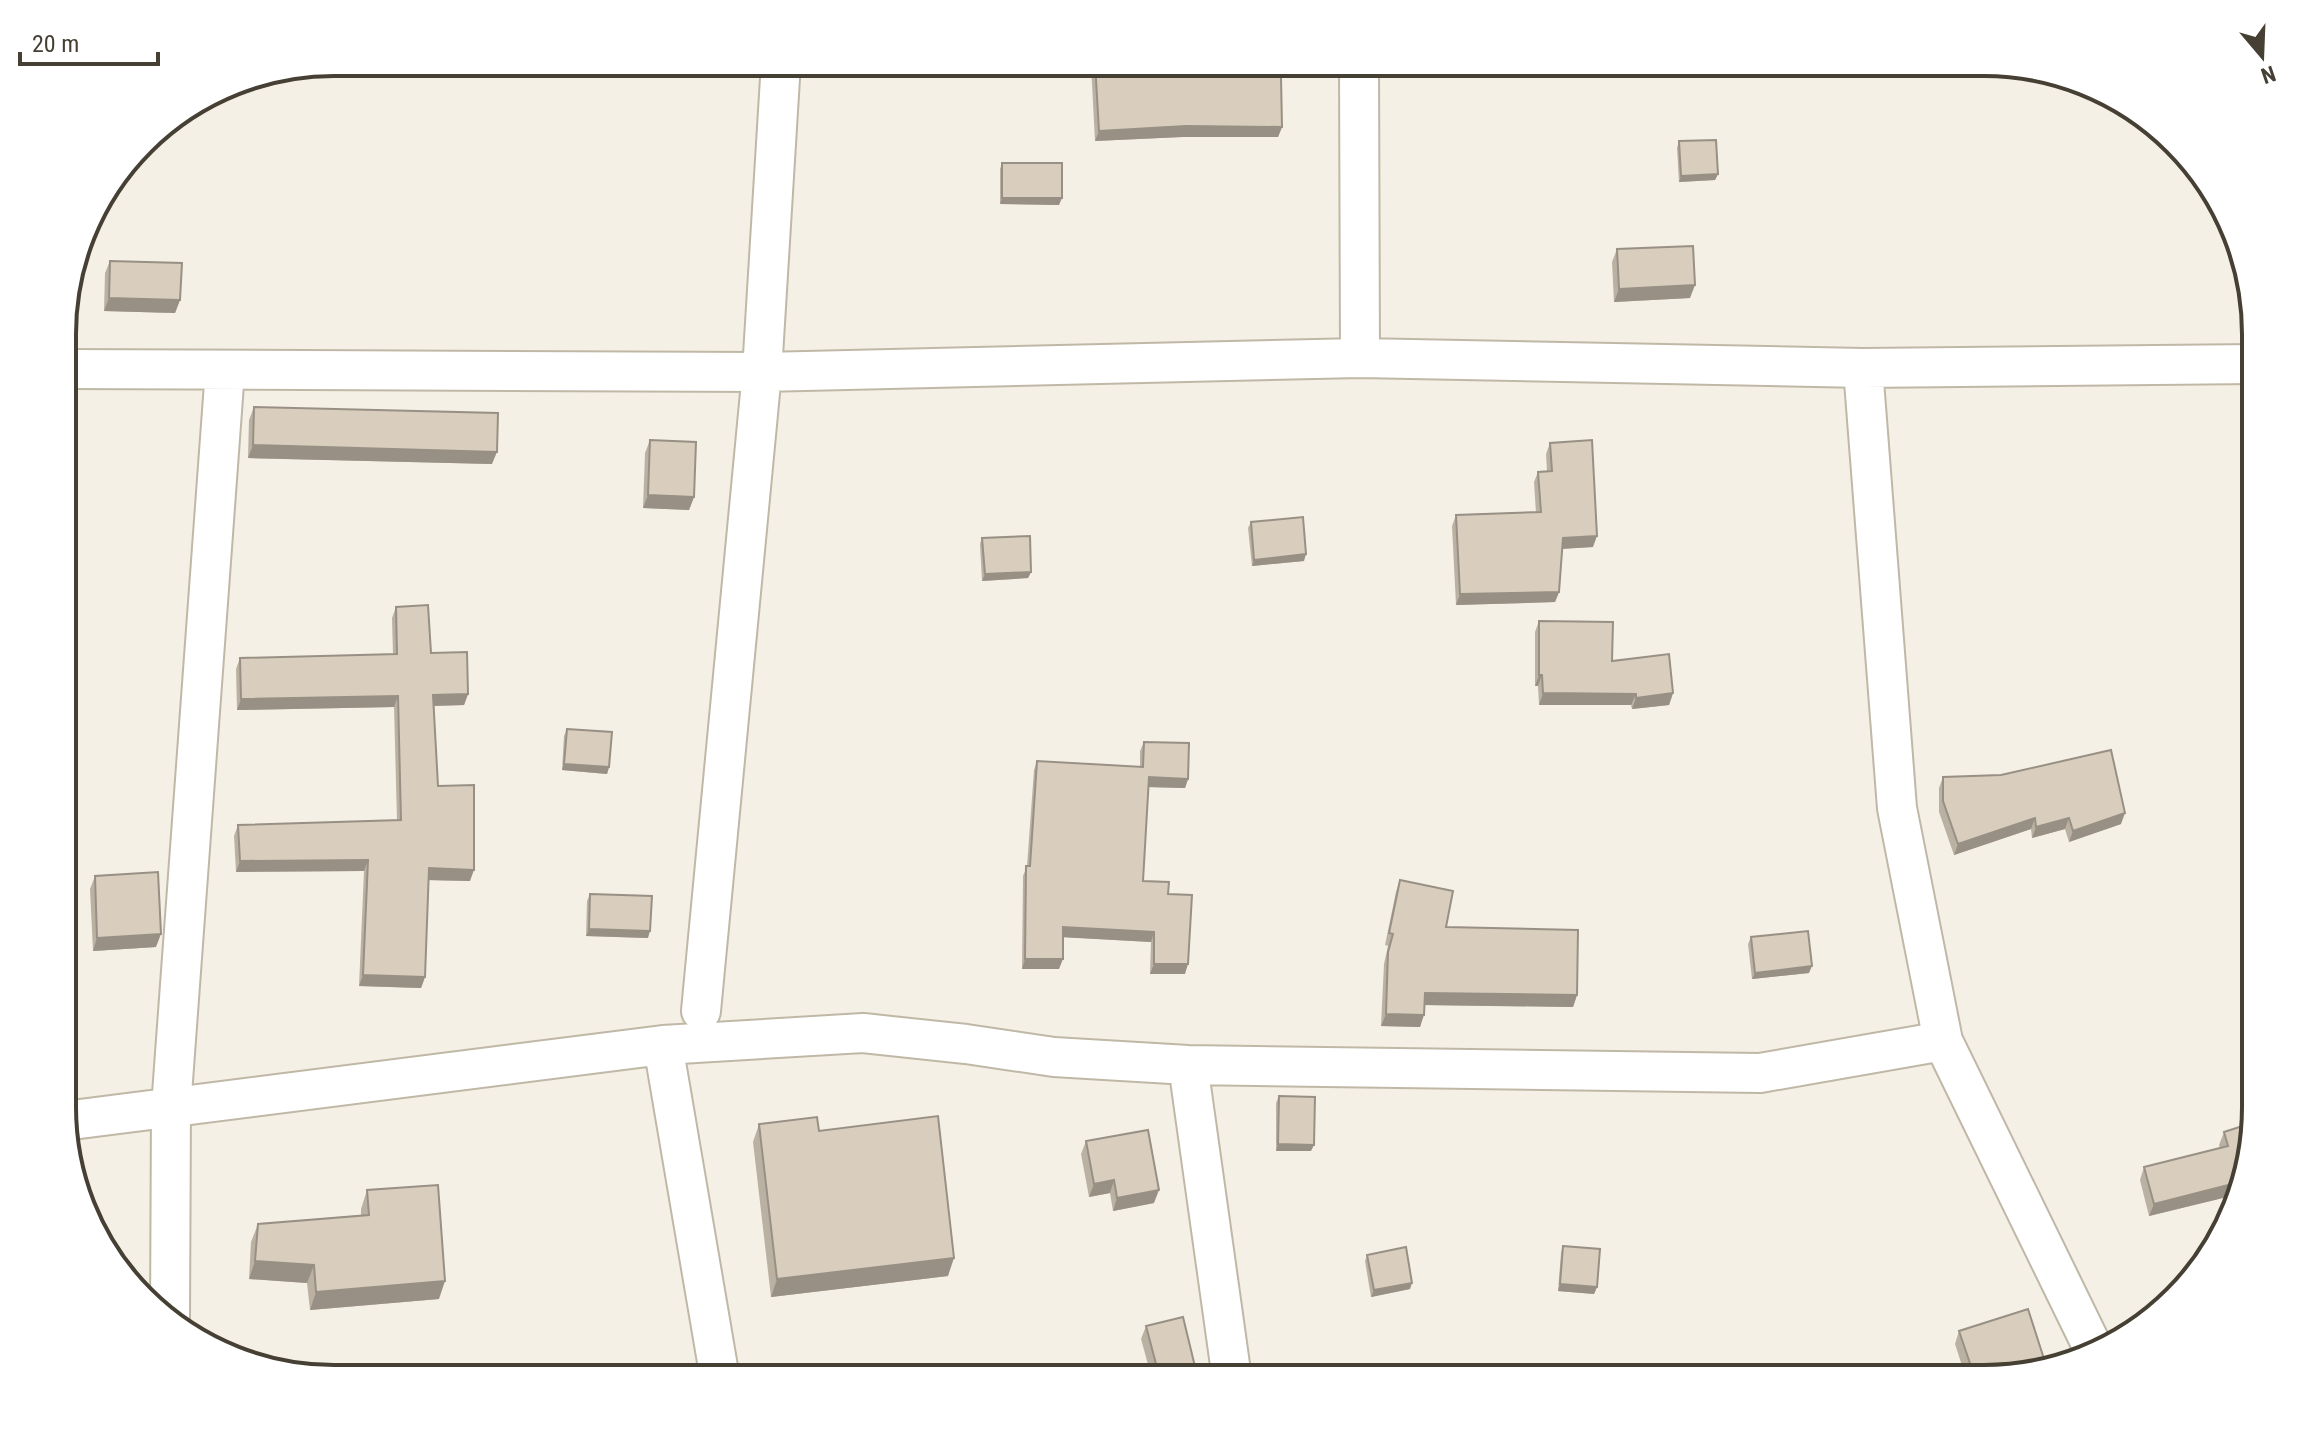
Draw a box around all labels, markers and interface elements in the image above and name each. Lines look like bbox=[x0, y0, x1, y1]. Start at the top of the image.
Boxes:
scale bar bbox=[20, 16, 158, 66]
north arrow bbox=[2222, 16, 2302, 96]
text: 20 m bbox=[32, 30, 79, 58]
text: N bbox=[2258, 60, 2279, 88]

